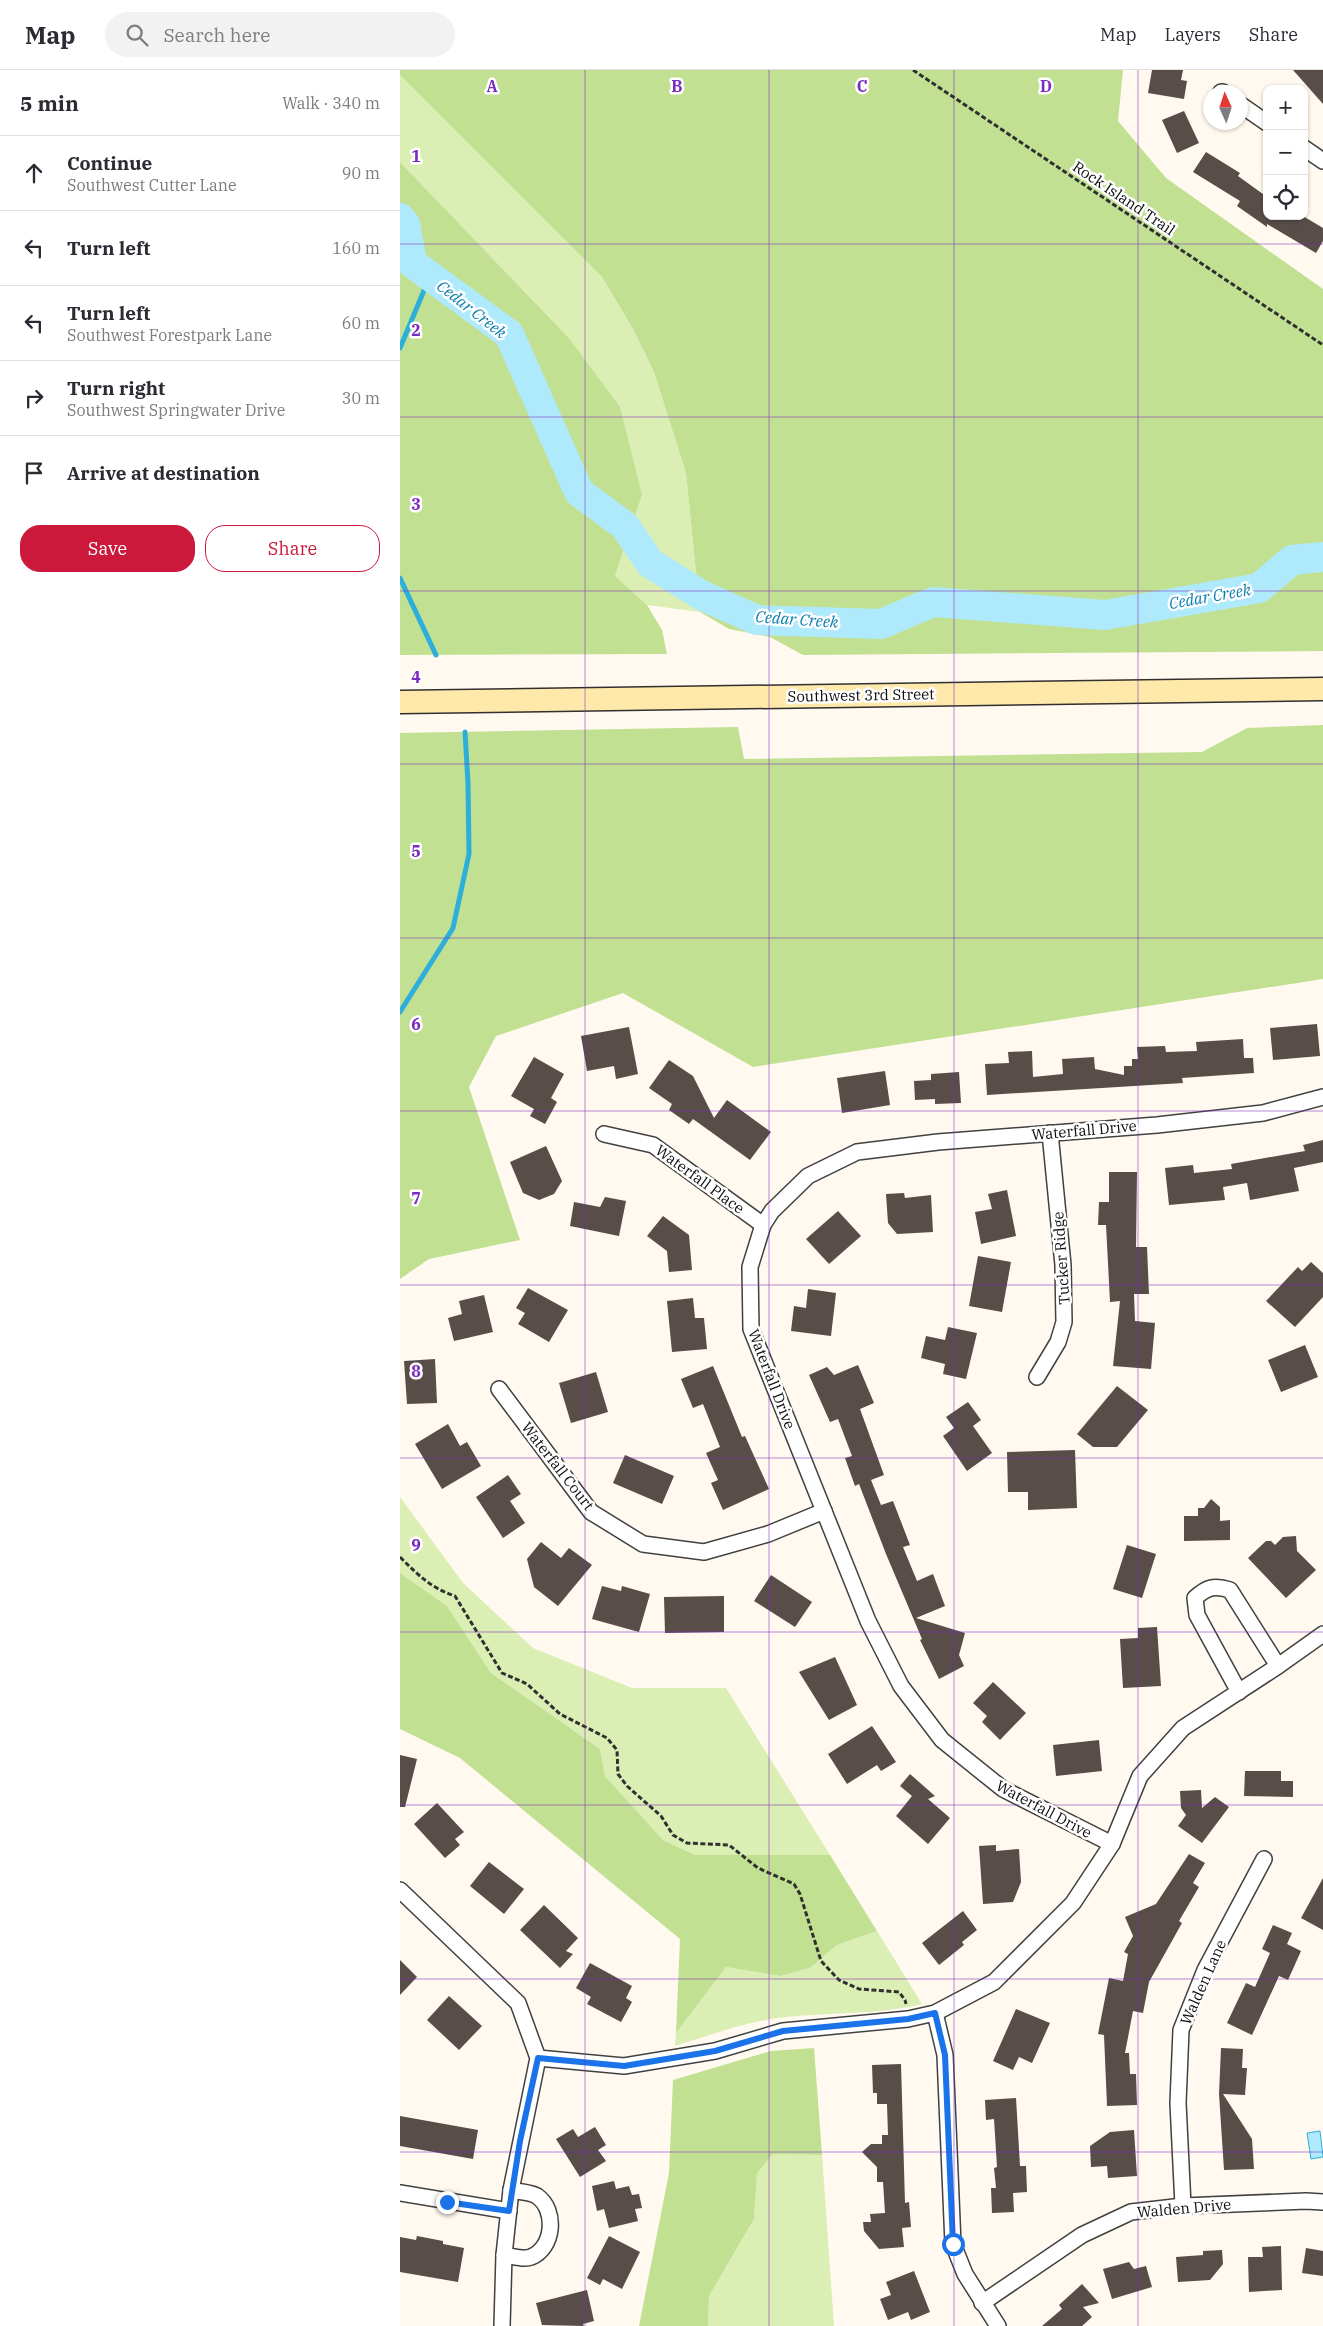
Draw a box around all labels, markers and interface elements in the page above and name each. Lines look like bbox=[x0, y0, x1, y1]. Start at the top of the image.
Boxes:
search box bbox=[105, 12, 455, 57]
text: Map bbox=[25, 19, 75, 51]
icon: search bbox=[123, 21, 151, 49]
text: Search here bbox=[163, 23, 270, 47]
text: Map bbox=[1100, 23, 1137, 46]
text: Layers bbox=[1165, 23, 1221, 46]
text: Share bbox=[1249, 23, 1298, 46]
text: A bbox=[486, 76, 498, 96]
text: B bbox=[671, 76, 683, 96]
text: C bbox=[857, 76, 867, 96]
text: D bbox=[1040, 76, 1052, 96]
north arrow bbox=[1203, 85, 1248, 130]
map controls bbox=[1263, 85, 1308, 220]
button: + bbox=[1263, 85, 1308, 130]
text: 5 min bbox=[20, 89, 79, 117]
text: Walk · 340 m bbox=[282, 93, 380, 113]
button: − bbox=[1263, 130, 1308, 175]
text: 1 bbox=[411, 146, 421, 166]
text: Continue bbox=[67, 151, 152, 175]
street label: Rock Island Trail bbox=[1069, 157, 1179, 239]
icon: ahead bbox=[20, 159, 48, 187]
text: 90 m bbox=[342, 163, 380, 183]
text: Southwest Cutter Lane bbox=[67, 175, 237, 195]
button: locate bbox=[1263, 175, 1308, 220]
icon: left bbox=[20, 234, 48, 262]
text: Turn left bbox=[67, 236, 150, 260]
text: 160 m bbox=[332, 238, 380, 258]
water label: Cedar Creek bbox=[433, 276, 511, 343]
text: Turn left bbox=[67, 301, 150, 325]
icon: left bbox=[20, 309, 48, 337]
text: 60 m bbox=[342, 313, 380, 333]
text: 2 bbox=[411, 320, 421, 340]
text: Southwest Forestpark Lane bbox=[67, 325, 272, 345]
text: Turn right bbox=[67, 376, 165, 400]
icon: right bbox=[20, 384, 48, 412]
text: 30 m bbox=[342, 388, 380, 408]
text: Southwest Springwater Drive bbox=[67, 400, 285, 420]
icon: arrive bbox=[20, 459, 48, 487]
text: Arrive at destination bbox=[67, 461, 260, 485]
text: 3 bbox=[411, 494, 421, 514]
button: Save bbox=[20, 525, 195, 572]
button: Share bbox=[205, 525, 380, 572]
water label: Cedar Creek bbox=[1167, 579, 1253, 613]
water label: Cedar Creek bbox=[755, 606, 840, 632]
text: 4 bbox=[411, 667, 421, 687]
street label: Southwest 3rd Street bbox=[787, 684, 935, 706]
text: 5 bbox=[411, 841, 421, 861]
text: 6 bbox=[411, 1014, 421, 1034]
street label: Waterfall Drive bbox=[1031, 1116, 1137, 1144]
street label: Waterfall Place bbox=[652, 1140, 748, 1218]
text: 7 bbox=[411, 1188, 421, 1208]
street label: Tucker Ridge bbox=[1048, 1211, 1074, 1305]
street label: Waterfall Drive bbox=[744, 1326, 800, 1432]
text: 8 bbox=[411, 1361, 421, 1381]
street label: Waterfall Court bbox=[518, 1418, 598, 1514]
text: 9 bbox=[411, 1535, 421, 1555]
street label: Waterfall Drive bbox=[993, 1776, 1095, 1842]
street label: Walden Lane bbox=[1176, 1936, 1230, 2028]
route end bbox=[436, 2191, 459, 2214]
street label: Walden Drive bbox=[1136, 2194, 1232, 2222]
route start bbox=[942, 2233, 965, 2256]

